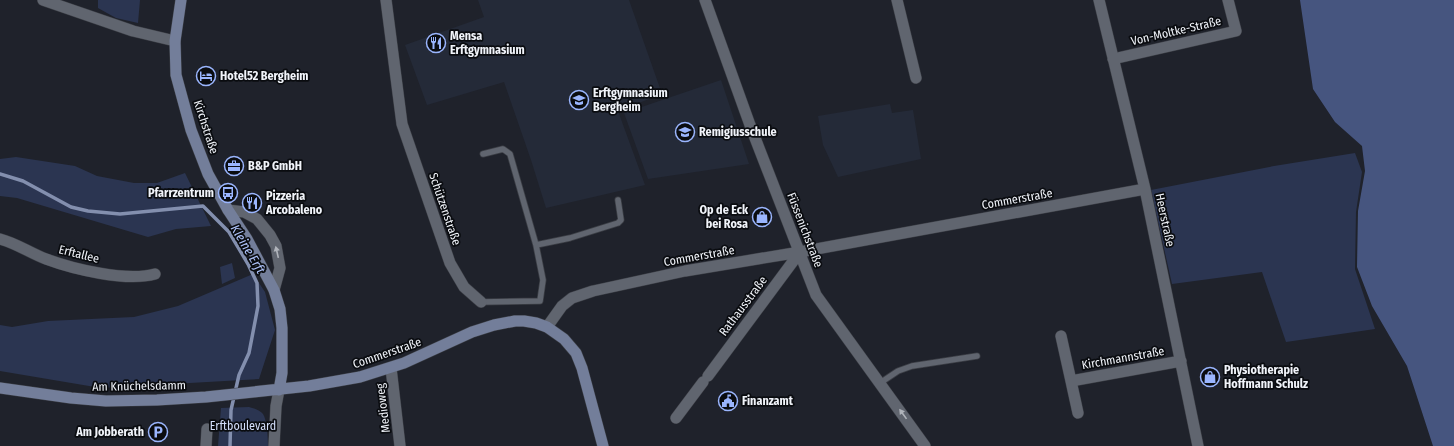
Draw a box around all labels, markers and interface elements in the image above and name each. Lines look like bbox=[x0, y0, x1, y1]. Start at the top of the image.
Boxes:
street label: Von-Moltke-Straße bbox=[1130, 14, 1223, 48]
place label: Mensa Erftgymnasium bbox=[450, 29, 525, 57]
restaurant icon: Mensa Erftgymnasium bbox=[425, 32, 447, 54]
hotel icon: Hotel52 Bergheim bbox=[195, 65, 217, 87]
place label: Hotel52 Bergheim bbox=[220, 69, 308, 83]
place label: Erftgymnasium Bergheim bbox=[593, 86, 668, 114]
school or university icon: Erftgymnasium Bergheim bbox=[568, 89, 590, 111]
street label: Kirchstraße bbox=[191, 98, 221, 156]
school or university icon: Remigiusschule bbox=[674, 121, 696, 143]
place label: Remigiusschule bbox=[699, 125, 777, 139]
office icon: B&P GmbH bbox=[223, 155, 245, 177]
place label: B&P GmbH bbox=[248, 159, 302, 173]
street label: Schützenstraße bbox=[426, 171, 464, 247]
bus stop icon: Pfarrzentrum bbox=[217, 182, 239, 204]
place label: Pfarrzentrum bbox=[148, 186, 214, 200]
street label: Commerstraße bbox=[980, 186, 1054, 212]
place label: Pizzeria Arcobaleno bbox=[265, 189, 323, 217]
street label: Füssenichstraße bbox=[784, 191, 826, 269]
restaurant icon: Pizzeria Arcobaleno bbox=[241, 192, 263, 214]
street label: Heerstraße bbox=[1153, 192, 1177, 248]
place label: Op de Eck bei Rosa bbox=[700, 203, 749, 231]
shop icon: Op de Eck bei Rosa bbox=[751, 206, 773, 228]
water label: Kleine Erft bbox=[228, 222, 269, 277]
street label: Erftallee bbox=[57, 242, 101, 266]
street label: Commerstraße bbox=[662, 243, 736, 269]
one-way arrow bbox=[273, 246, 279, 258]
street label: Rathausstraße bbox=[716, 273, 770, 338]
street label: Commerstraße bbox=[351, 335, 423, 371]
street label: Kirchmannstraße bbox=[1081, 344, 1165, 372]
place label: Physiotherapie Hoffmann Schulz bbox=[1224, 363, 1308, 391]
shop icon: Physiotherapie Hoffmann Schulz bbox=[1199, 366, 1221, 388]
street label: Am Knüchelsdamm bbox=[92, 378, 186, 394]
street label: Medioweg bbox=[373, 382, 393, 434]
public building icon: Finanzamt bbox=[717, 390, 739, 412]
place label: Finanzamt bbox=[742, 394, 794, 408]
one-way arrow bbox=[898, 409, 907, 420]
park label: Erftboulevard bbox=[210, 419, 276, 433]
parking icon: Am Jobberath bbox=[147, 421, 169, 443]
place label: Am Jobberath bbox=[75, 425, 144, 439]

